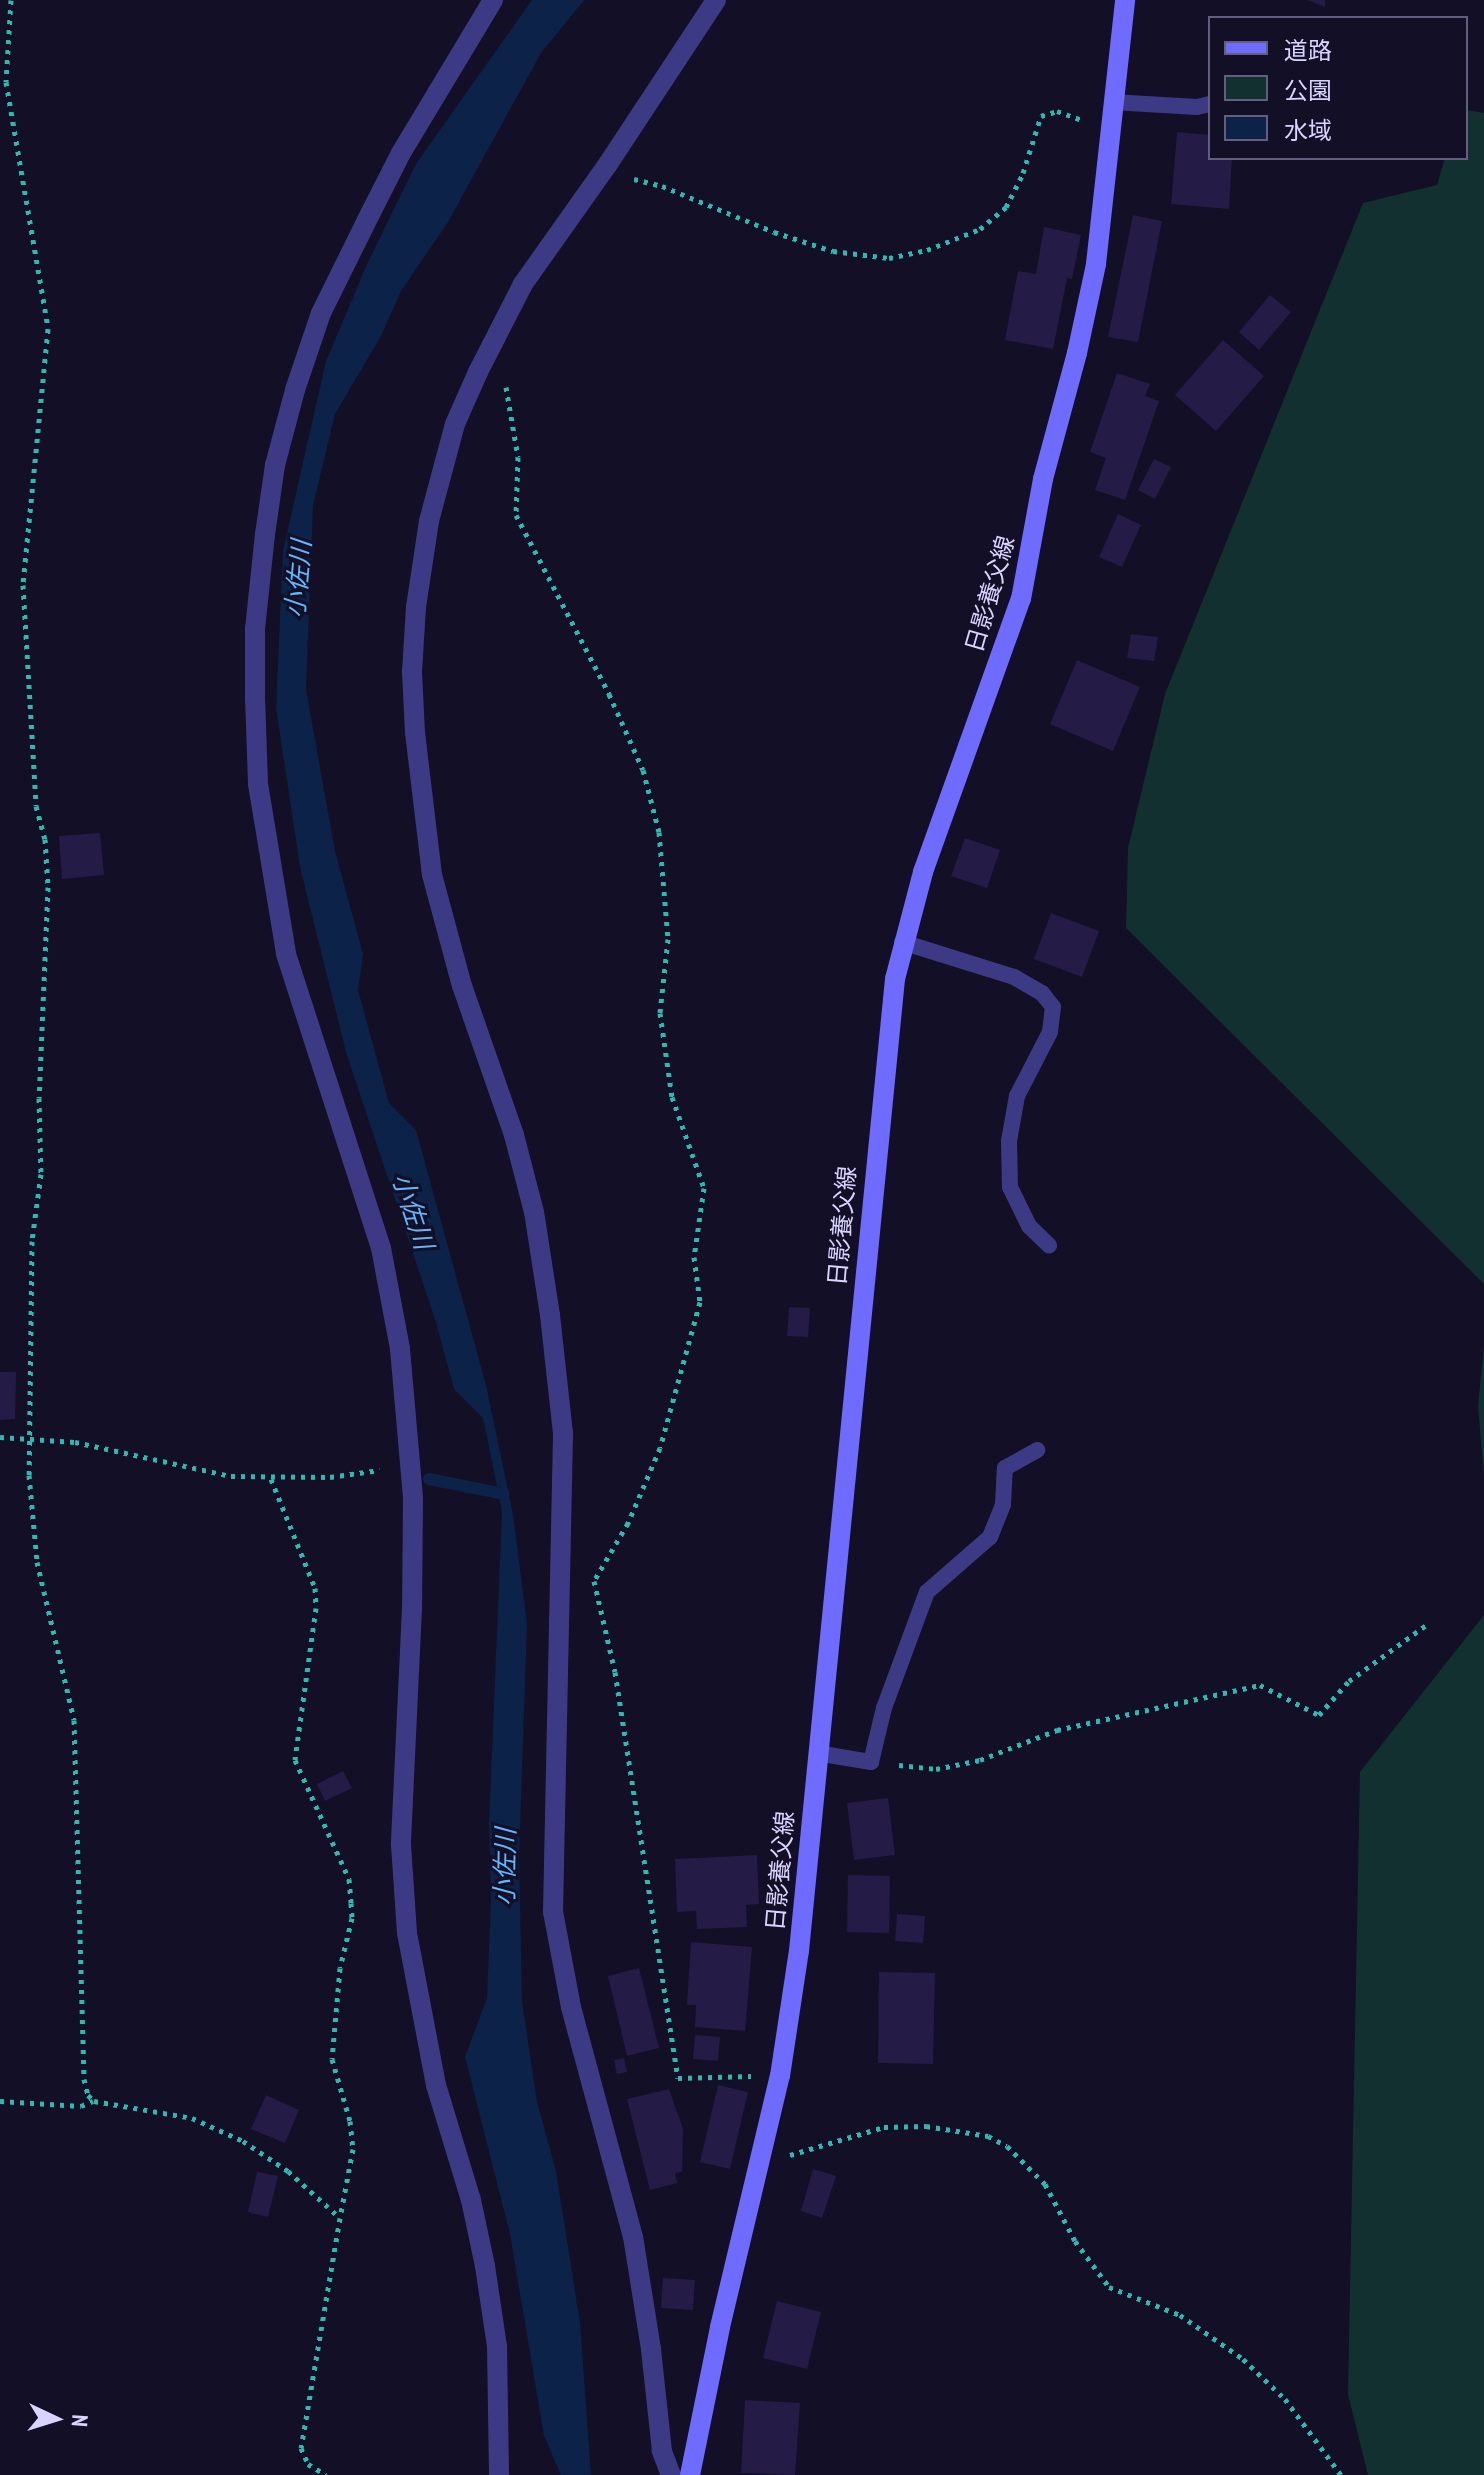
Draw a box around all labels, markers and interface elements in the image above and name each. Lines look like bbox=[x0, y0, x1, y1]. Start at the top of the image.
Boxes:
legend bbox=[1208, 16, 1468, 160]
text: 道路 bbox=[1284, 35, 1332, 66]
text: 公園 bbox=[1284, 75, 1332, 106]
text: 水域 bbox=[1284, 115, 1332, 146]
street label: 日影養父線 bbox=[960, 532, 1020, 656]
water label: 小佐川 bbox=[279, 539, 317, 619]
street label: 日影養父線 bbox=[822, 1165, 862, 1287]
water label: 小佐川 bbox=[386, 1169, 440, 1253]
street label: 日影養父線 bbox=[760, 1810, 800, 1932]
water label: 小佐川 bbox=[489, 1828, 521, 1906]
north arrow bbox=[16, 2379, 96, 2459]
text: N bbox=[66, 2414, 94, 2428]

